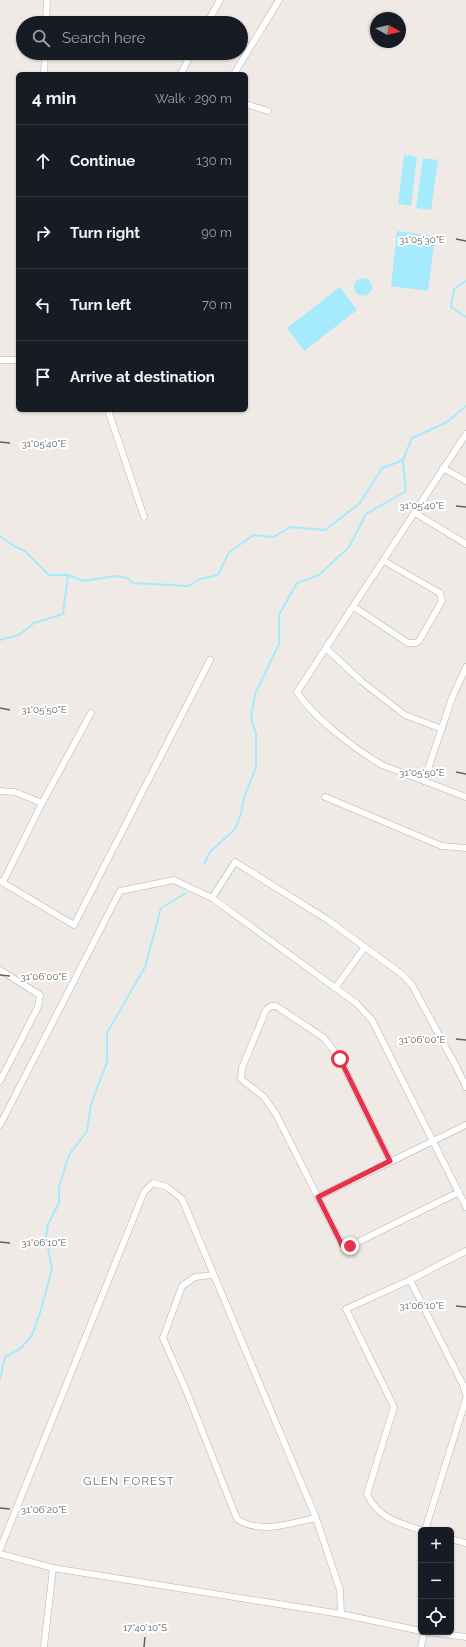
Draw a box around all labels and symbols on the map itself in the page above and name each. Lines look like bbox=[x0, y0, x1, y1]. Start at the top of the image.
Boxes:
north arrow bbox=[370, 12, 406, 48]
text: 31°05'30"E bbox=[399, 234, 445, 245]
text: 31°05'40"E bbox=[21, 438, 67, 449]
text: 31°05'40"E bbox=[399, 500, 445, 511]
text: 31°05'50"E bbox=[21, 704, 67, 715]
text: 31°05'50"E bbox=[399, 767, 445, 778]
text: 31°06'00"E bbox=[20, 971, 68, 982]
text: 31°06'00"E bbox=[398, 1034, 446, 1045]
route start bbox=[331, 1050, 349, 1068]
text: 31°06'10"E bbox=[21, 1237, 67, 1248]
route end bbox=[341, 1237, 359, 1255]
text: 31°06'10"E bbox=[399, 1300, 445, 1311]
district label: GLEN FOREST bbox=[83, 1474, 175, 1488]
text: 31°06'20"E bbox=[21, 1504, 67, 1515]
text: 17°40'10"S bbox=[123, 1622, 167, 1633]

